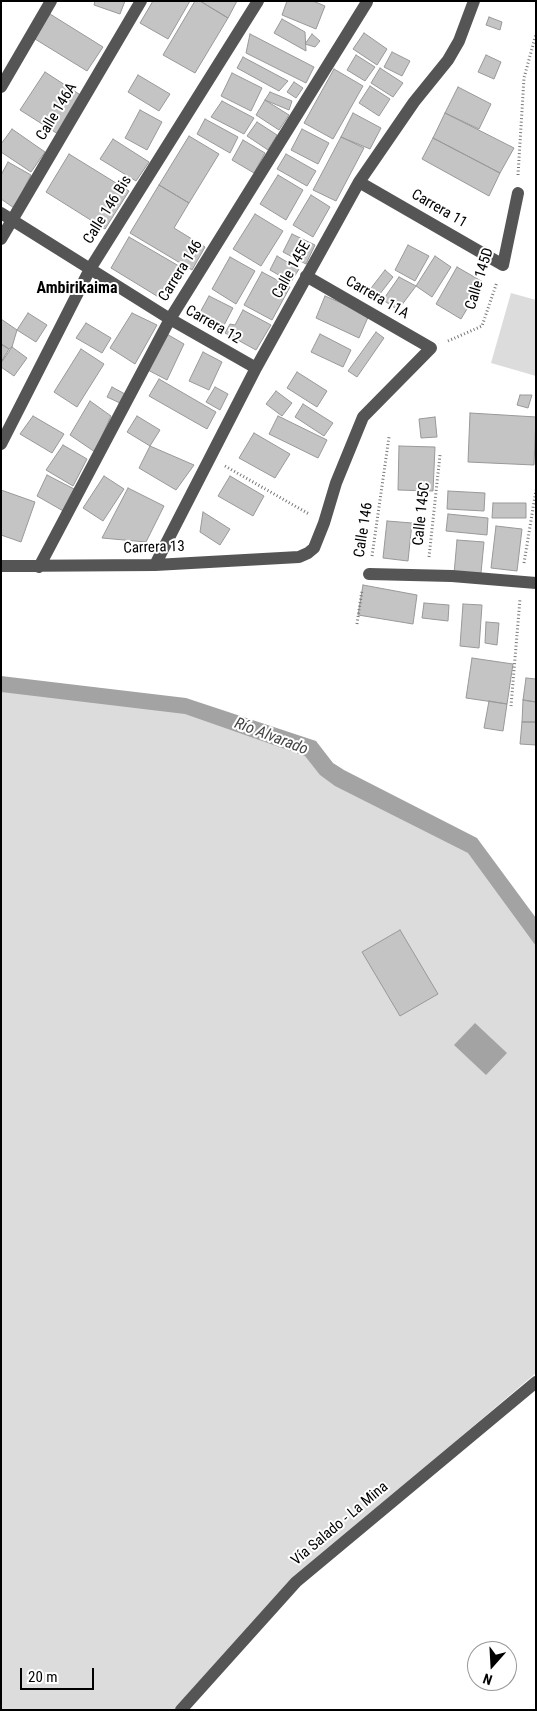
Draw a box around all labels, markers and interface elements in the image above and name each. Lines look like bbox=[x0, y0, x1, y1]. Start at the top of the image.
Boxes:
street label: Calle 146A bbox=[33, 80, 81, 144]
street label: Calle 146 Bis bbox=[80, 173, 136, 247]
street label: Carrera 11 bbox=[408, 186, 470, 232]
street label: Carrera 146 bbox=[155, 237, 207, 305]
street label: Calle 145E bbox=[269, 238, 315, 302]
street label: Calle 145D bbox=[462, 246, 498, 312]
street label: Carrera 11A bbox=[342, 273, 412, 323]
district label: Ambirikaima bbox=[37, 279, 117, 299]
street label: Carrera 12 bbox=[182, 302, 244, 348]
street label: Calle 145C bbox=[410, 481, 434, 547]
street label: Calle 146 bbox=[351, 501, 377, 559]
street label: Carrera 13 bbox=[123, 538, 185, 558]
water label: Río Alvarado bbox=[232, 714, 310, 760]
street label: Vía Salado - La Mina bbox=[288, 1478, 392, 1570]
north arrow bbox=[467, 1641, 517, 1691]
scale bar bbox=[22, 1658, 96, 1690]
text: 20 m bbox=[28, 1668, 58, 1686]
text: N bbox=[481, 1670, 494, 1688]

